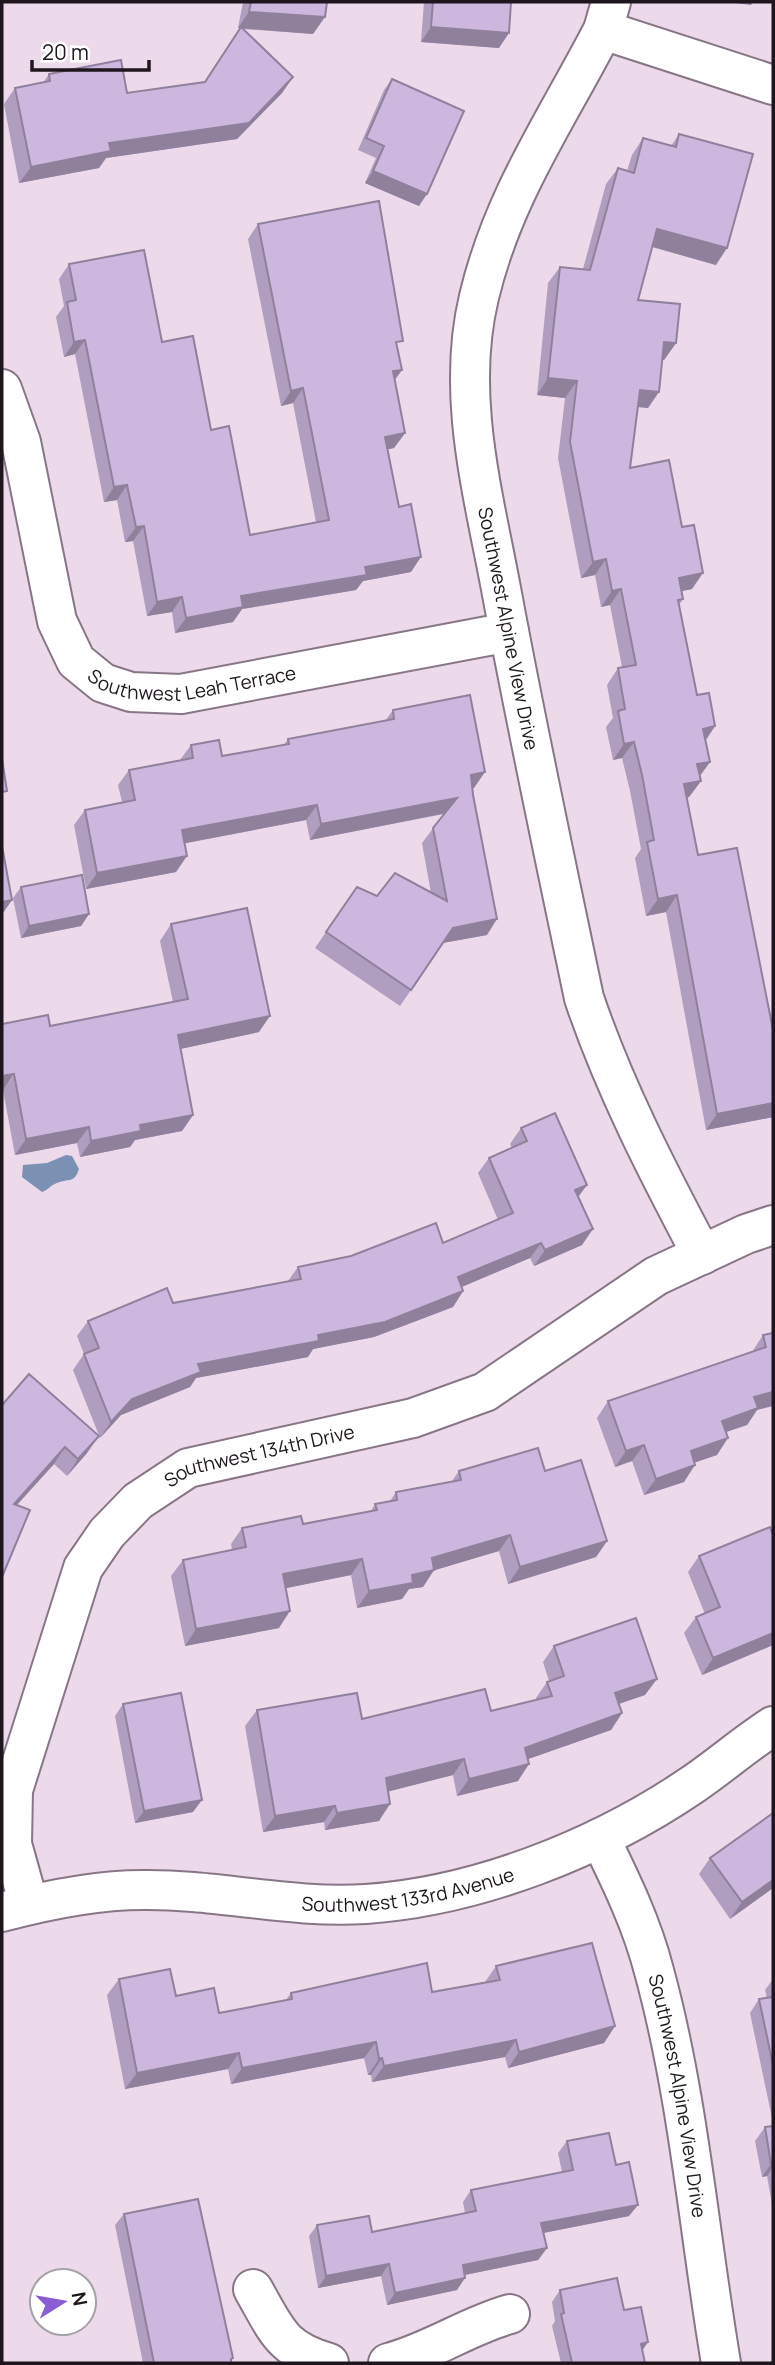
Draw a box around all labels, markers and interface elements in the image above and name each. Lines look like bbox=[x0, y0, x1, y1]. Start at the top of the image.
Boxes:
scale bar bbox=[32, 28, 149, 72]
text: 20 m bbox=[42, 38, 89, 66]
street label: Southwest Alpine View Drive bbox=[472, 505, 545, 752]
street label: Southwest Leah Terrace bbox=[82, 660, 298, 707]
street label: Southwest 134th Drive bbox=[159, 1418, 357, 1493]
street label: Southwest 133rd Avenue bbox=[301, 1861, 517, 1918]
street label: Southwest Alpine View Drive bbox=[642, 1971, 713, 2219]
north arrow bbox=[28, 2267, 98, 2337]
text: N bbox=[66, 2290, 94, 2308]

